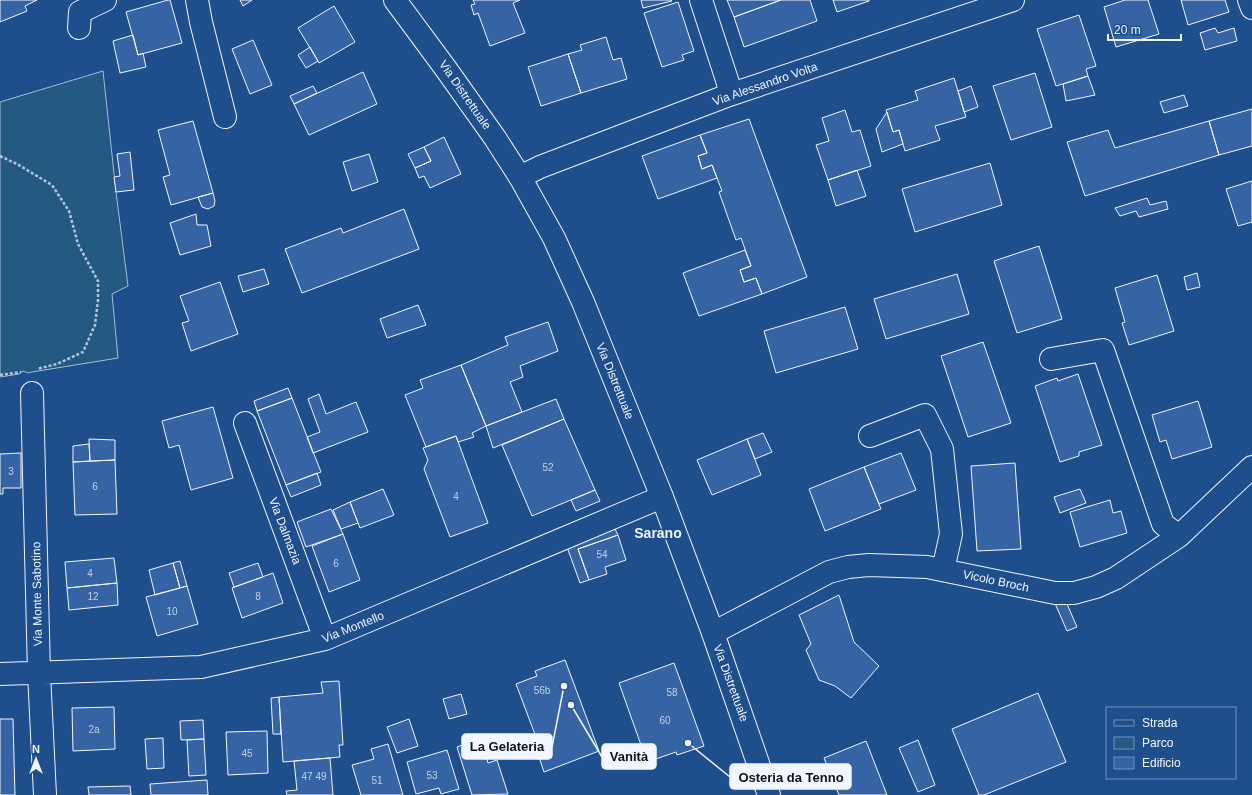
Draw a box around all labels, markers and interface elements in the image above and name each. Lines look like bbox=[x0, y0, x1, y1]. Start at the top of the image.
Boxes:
scale bar bbox=[1108, 16, 1181, 42]
text: 20 m bbox=[1114, 23, 1141, 37]
street label: Via Distrettuale bbox=[436, 58, 494, 133]
street label: Via Alessandro Volta bbox=[711, 59, 820, 109]
street label: Via Distrettuale bbox=[593, 341, 637, 422]
house number: 52 bbox=[542, 462, 554, 473]
house number: 3 bbox=[8, 466, 14, 477]
house number: 6 bbox=[92, 481, 98, 492]
house number: 4 bbox=[453, 491, 459, 502]
street label: Via Dalmazia bbox=[266, 496, 304, 567]
district label: Sarano bbox=[634, 525, 682, 541]
street label: Via Monte Sabotino bbox=[29, 541, 45, 646]
house number: 54 bbox=[596, 549, 608, 560]
house number: 6 bbox=[333, 558, 339, 569]
street label: Vicolo Broch bbox=[962, 567, 1030, 595]
house number: 4 bbox=[87, 568, 93, 579]
house number: 12 bbox=[87, 591, 99, 602]
house number: 8 bbox=[255, 591, 261, 602]
house number: 10 bbox=[166, 606, 178, 617]
street label: Via Montello bbox=[320, 608, 386, 646]
street label: Via Distrettuale bbox=[711, 642, 752, 724]
house number: 56b bbox=[534, 685, 551, 696]
house number: 58 bbox=[666, 687, 678, 698]
legend bbox=[1106, 707, 1236, 779]
house number: 60 bbox=[659, 715, 671, 726]
text: Strada bbox=[1142, 716, 1178, 730]
house number: 2a bbox=[88, 724, 100, 735]
callout: La Gelateria bbox=[462, 734, 552, 759]
text: Parco bbox=[1142, 736, 1174, 750]
north arrow bbox=[16, 739, 56, 779]
text: La Gelateria bbox=[470, 739, 545, 754]
text: N bbox=[32, 743, 40, 755]
callout: Vanità bbox=[602, 744, 656, 769]
house number: 45 bbox=[241, 748, 253, 759]
text: Vanità bbox=[610, 749, 649, 764]
text: Edificio bbox=[1142, 756, 1181, 770]
callout: Osteria da Tenno bbox=[730, 764, 851, 789]
house number: 53 bbox=[426, 770, 438, 781]
text: Osteria da Tenno bbox=[738, 770, 844, 785]
house number: 47 49 bbox=[301, 771, 327, 782]
house number: 51 bbox=[371, 775, 383, 786]

